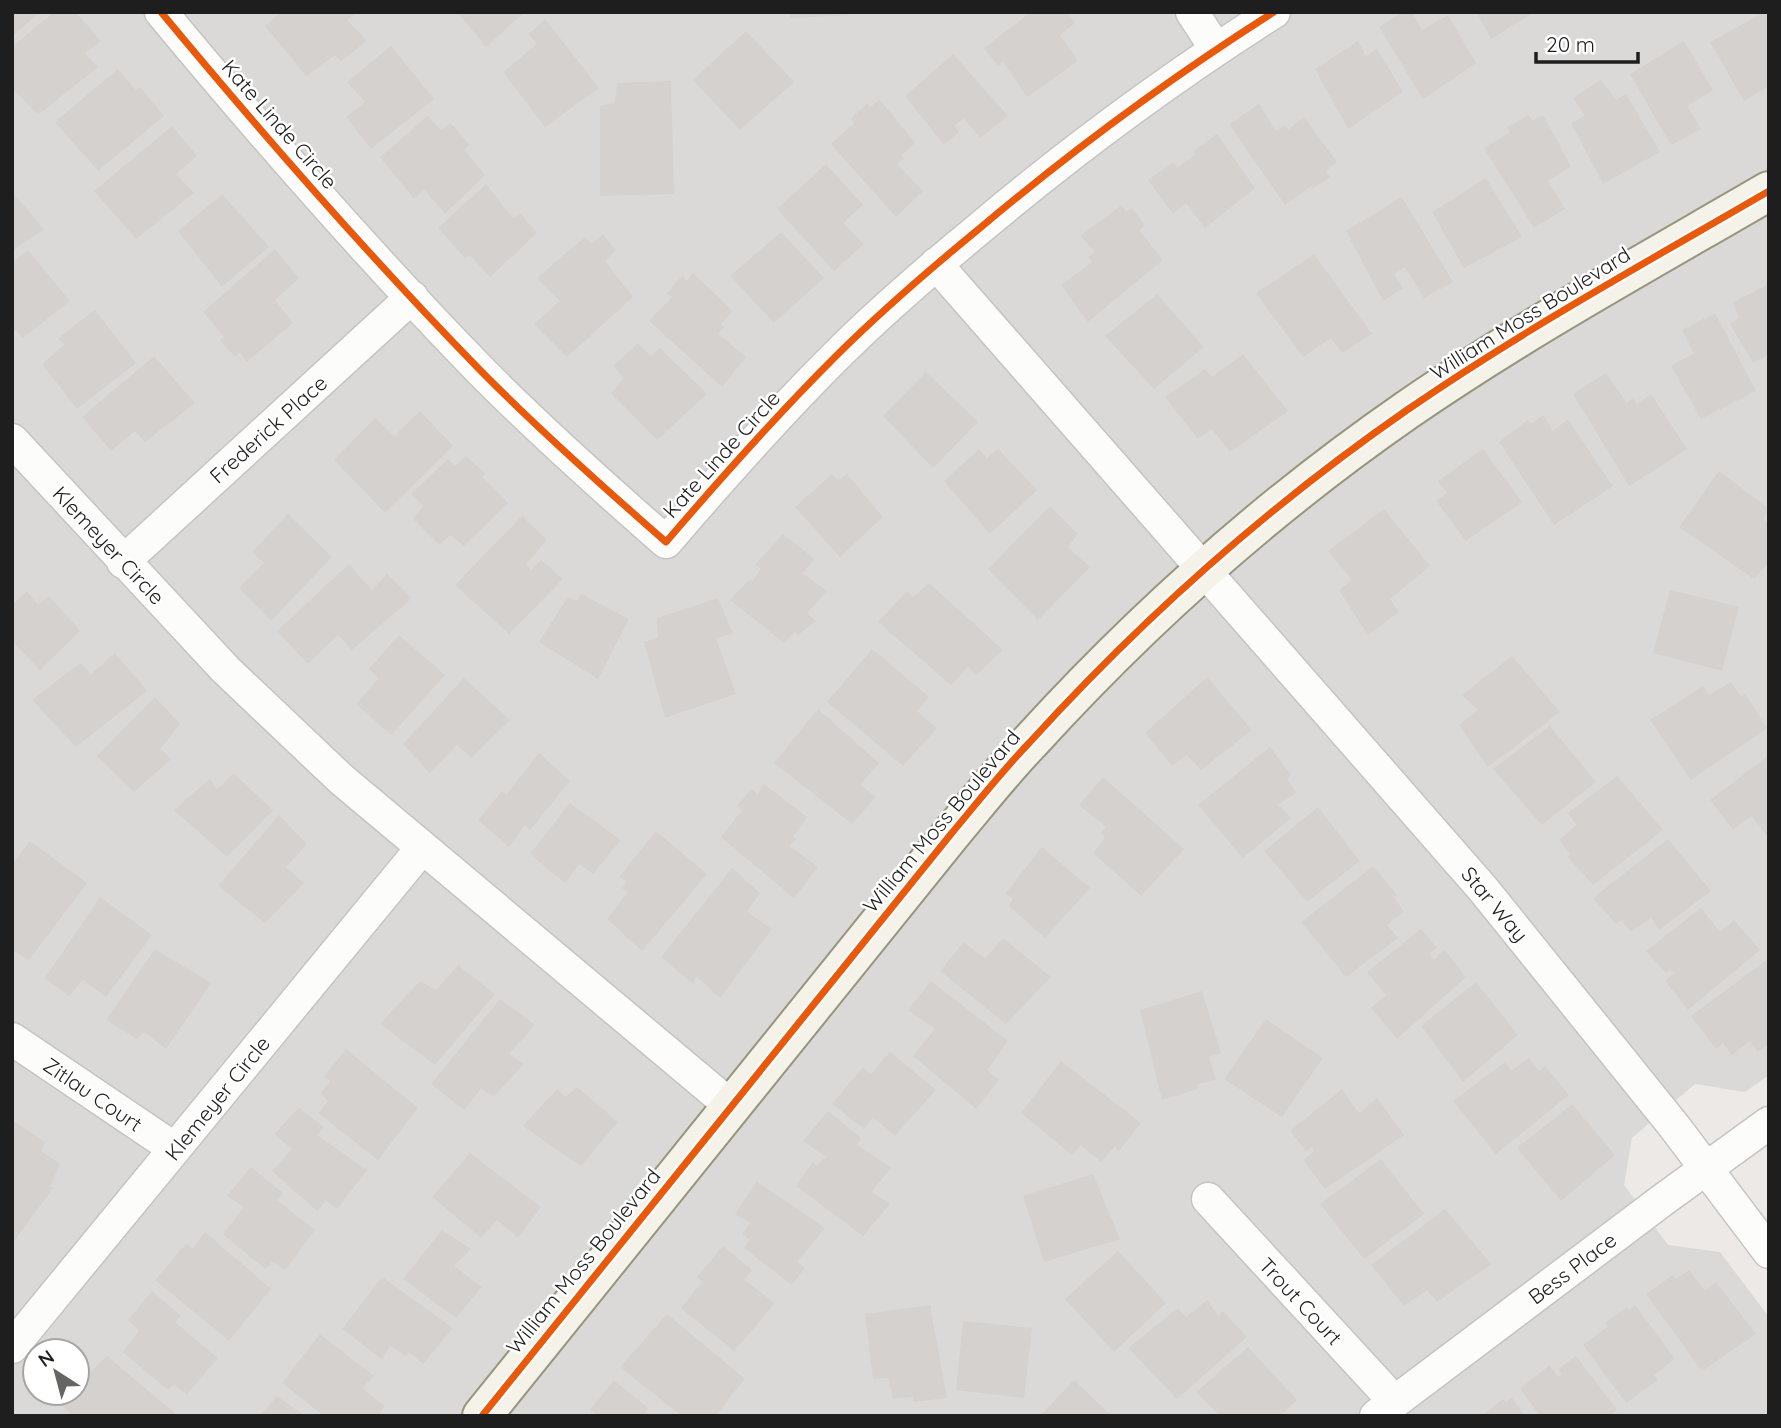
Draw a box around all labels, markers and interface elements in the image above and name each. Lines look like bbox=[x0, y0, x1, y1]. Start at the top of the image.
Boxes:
scale bar bbox=[1536, 21, 1638, 65]
text: 20 m bbox=[1546, 31, 1595, 57]
street label: Kate Linde Circle bbox=[217, 54, 343, 194]
street label: William Moss Boulevard bbox=[1425, 241, 1635, 385]
street label: Frederick Place bbox=[204, 369, 332, 489]
street label: Kate Linde Circle bbox=[657, 385, 785, 523]
street label: Klemeyer Circle bbox=[48, 480, 170, 610]
street label: William Moss Boulevard bbox=[857, 724, 1025, 918]
street label: Star Way bbox=[1456, 861, 1534, 947]
street label: Klemeyer Circle bbox=[159, 1031, 275, 1165]
street label: Zitlau Court bbox=[39, 1051, 147, 1137]
street label: William Moss Boulevard bbox=[500, 1163, 666, 1359]
street label: Bess Place bbox=[1523, 1226, 1621, 1310]
street label: Trout Court bbox=[1254, 1252, 1348, 1350]
north arrow bbox=[21, 1337, 91, 1407]
text: N bbox=[33, 1344, 59, 1372]

